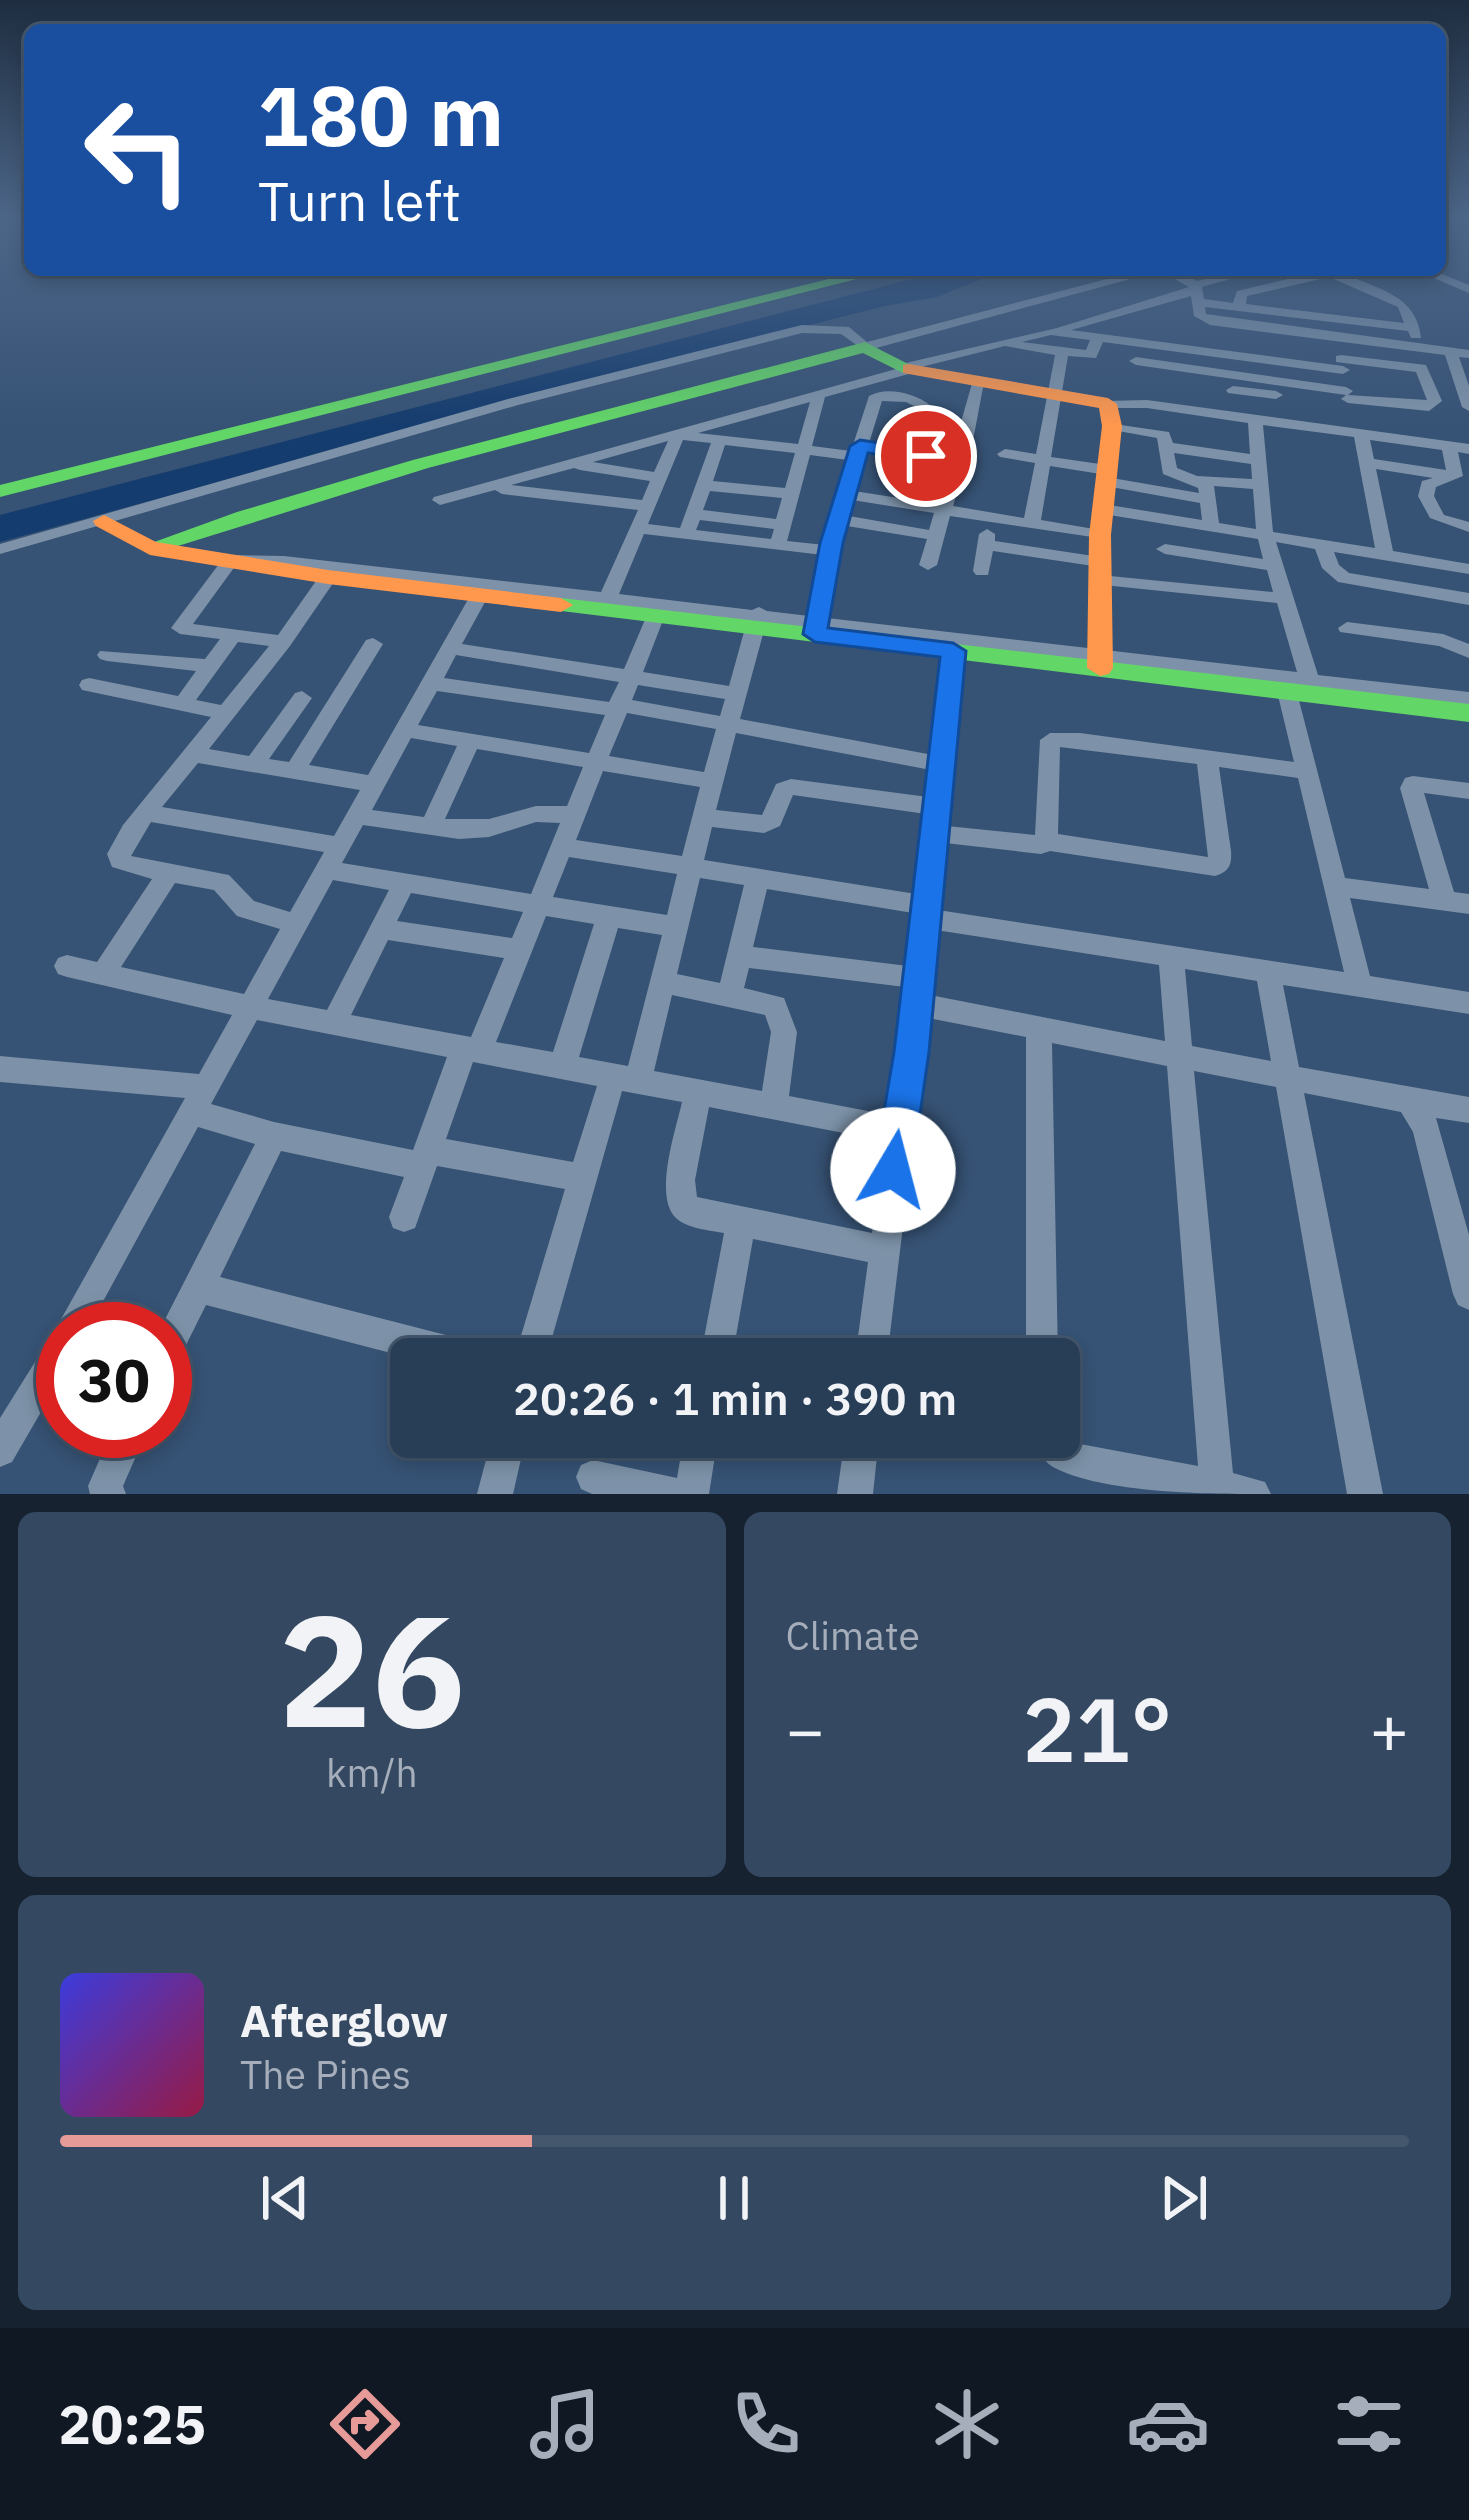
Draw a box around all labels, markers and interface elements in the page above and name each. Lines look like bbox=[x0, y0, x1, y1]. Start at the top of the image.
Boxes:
text: 180 m bbox=[258, 60, 504, 169]
icon: left bbox=[60, 72, 216, 228]
text: Turn left bbox=[258, 166, 461, 236]
pin bbox=[875, 405, 977, 507]
icon: arrive bbox=[893, 423, 959, 489]
position arrow bbox=[830, 1107, 956, 1233]
speed limit sign: 30 bbox=[36, 1302, 192, 1458]
text: 20:26 · 1 min · 390 m bbox=[513, 1369, 957, 1427]
text: 26 bbox=[278, 1567, 465, 1770]
text: Climate bbox=[786, 1610, 920, 1661]
text: 21° bbox=[1022, 1670, 1172, 1787]
text: − bbox=[786, 1686, 825, 1772]
text: + bbox=[1369, 1686, 1409, 1772]
text: km/h bbox=[326, 1747, 418, 1798]
text: Afterglow bbox=[240, 1991, 448, 2049]
text: The Pines bbox=[240, 2049, 411, 2100]
icon: previous bbox=[252, 2165, 318, 2231]
icon: pause bbox=[701, 2165, 767, 2231]
icon: next bbox=[1151, 2165, 1217, 2231]
icon: directions bbox=[323, 2382, 407, 2466]
icon: music bbox=[523, 2382, 607, 2466]
icon: phone bbox=[724, 2382, 808, 2466]
icon: climate bbox=[925, 2382, 1009, 2466]
icon: car bbox=[1126, 2382, 1210, 2466]
icon: filters bbox=[1327, 2382, 1411, 2466]
text: 20:25 bbox=[58, 2389, 206, 2459]

